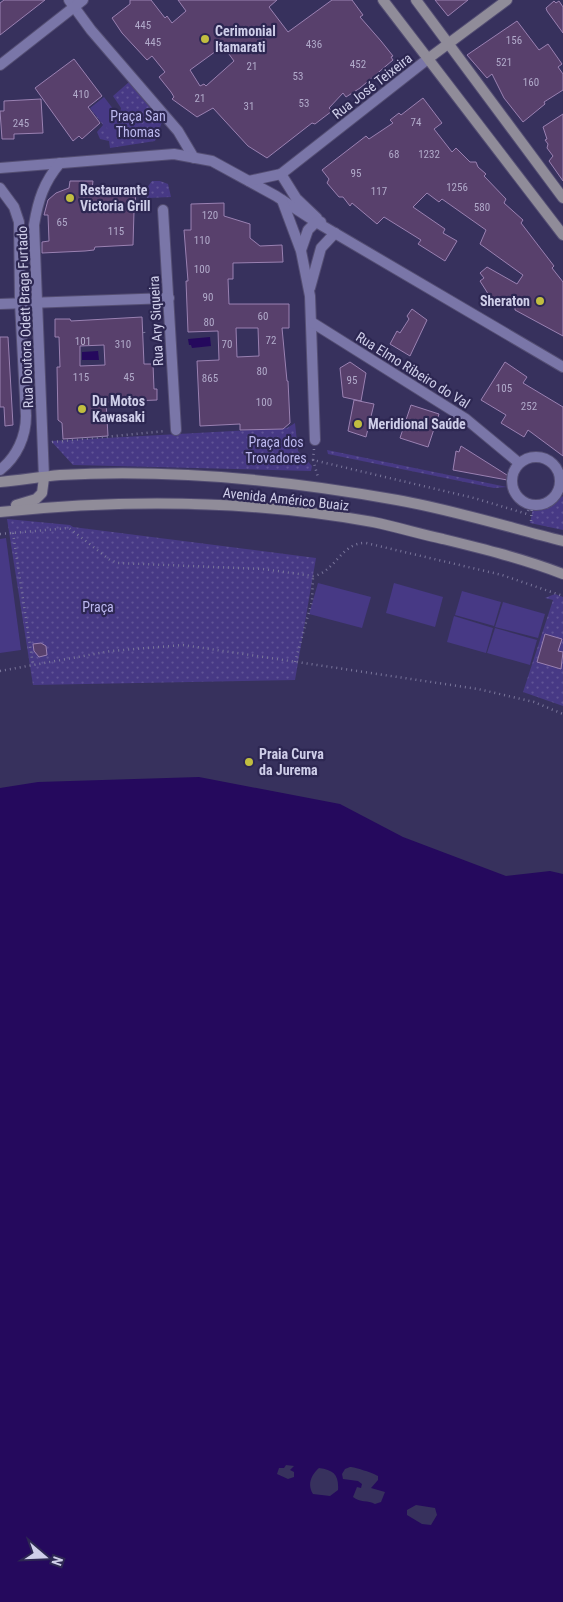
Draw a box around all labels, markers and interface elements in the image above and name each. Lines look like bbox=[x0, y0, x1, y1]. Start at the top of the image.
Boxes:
house number: 445 bbox=[135, 19, 151, 32]
place label: Cerimonial Itamarati bbox=[215, 23, 276, 55]
marker: Cerimonial Itamarati bbox=[199, 33, 211, 45]
house number: 156 bbox=[506, 34, 522, 47]
house number: 445 bbox=[145, 36, 161, 49]
house number: 436 bbox=[306, 38, 322, 51]
street label: Rua José Teixeira bbox=[329, 50, 415, 122]
house number: 521 bbox=[496, 56, 512, 69]
house number: 452 bbox=[350, 58, 366, 71]
house number: 21 bbox=[247, 60, 257, 73]
house number: 53 bbox=[293, 70, 303, 83]
house number: 160 bbox=[523, 76, 539, 89]
house number: 410 bbox=[73, 88, 89, 101]
house number: 21 bbox=[195, 92, 205, 105]
house number: 53 bbox=[299, 97, 309, 110]
house number: 31 bbox=[244, 100, 254, 113]
park label: Praça San Thomas bbox=[110, 108, 166, 140]
house number: 74 bbox=[411, 116, 422, 129]
house number: 245 bbox=[13, 117, 29, 130]
house number: 68 bbox=[389, 148, 399, 161]
house number: 1232 bbox=[418, 148, 440, 161]
house number: 95 bbox=[351, 167, 361, 180]
house number: 1256 bbox=[446, 181, 468, 194]
place label: Restaurante Victoria Grill bbox=[80, 182, 151, 214]
house number: 117 bbox=[371, 185, 387, 198]
marker: Restaurante Victoria Grill bbox=[64, 192, 76, 204]
house number: 580 bbox=[474, 201, 490, 214]
house number: 120 bbox=[202, 209, 218, 222]
house number: 65 bbox=[57, 216, 67, 229]
house number: 115 bbox=[108, 225, 124, 238]
street label: Rua Doutora Odett Braga Furtado bbox=[14, 226, 36, 408]
house number: 110 bbox=[194, 234, 210, 247]
house number: 100 bbox=[194, 263, 210, 276]
street label: Rua Ary Siqueira bbox=[146, 275, 166, 367]
house number: 90 bbox=[203, 291, 213, 304]
place label: Sheraton bbox=[480, 293, 530, 309]
marker: Sheraton bbox=[534, 295, 546, 307]
house number: 60 bbox=[258, 310, 268, 323]
house number: 80 bbox=[204, 316, 214, 329]
street label: Rua Elmo Ribeiro do Val bbox=[353, 328, 473, 412]
house number: 72 bbox=[266, 334, 276, 347]
house number: 101 bbox=[75, 335, 91, 348]
house number: 310 bbox=[115, 338, 131, 351]
house number: 70 bbox=[222, 338, 232, 351]
house number: 80 bbox=[257, 365, 267, 378]
house number: 115 bbox=[73, 371, 89, 384]
house number: 45 bbox=[124, 371, 134, 384]
house number: 865 bbox=[202, 372, 218, 385]
house number: 95 bbox=[347, 374, 357, 387]
house number: 105 bbox=[496, 382, 512, 395]
place label: Du Motos Kawasaki bbox=[92, 393, 145, 425]
house number: 100 bbox=[256, 396, 272, 409]
house number: 252 bbox=[521, 400, 537, 413]
marker: Du Motos Kawasaki bbox=[76, 403, 88, 415]
place label: Meridional Saúde bbox=[368, 416, 466, 432]
marker: Meridional Saúde bbox=[352, 418, 364, 430]
park label: Praça dos Trovadores bbox=[245, 434, 307, 466]
street label: Avenida Américo Buaiz bbox=[222, 484, 350, 514]
park label: Praça bbox=[82, 599, 114, 615]
place label: Praia Curva da Jurema bbox=[259, 746, 324, 778]
marker: Praia Curva da Jurema bbox=[243, 756, 255, 768]
north arrow bbox=[20, 1532, 70, 1582]
text: N bbox=[48, 1555, 66, 1568]

